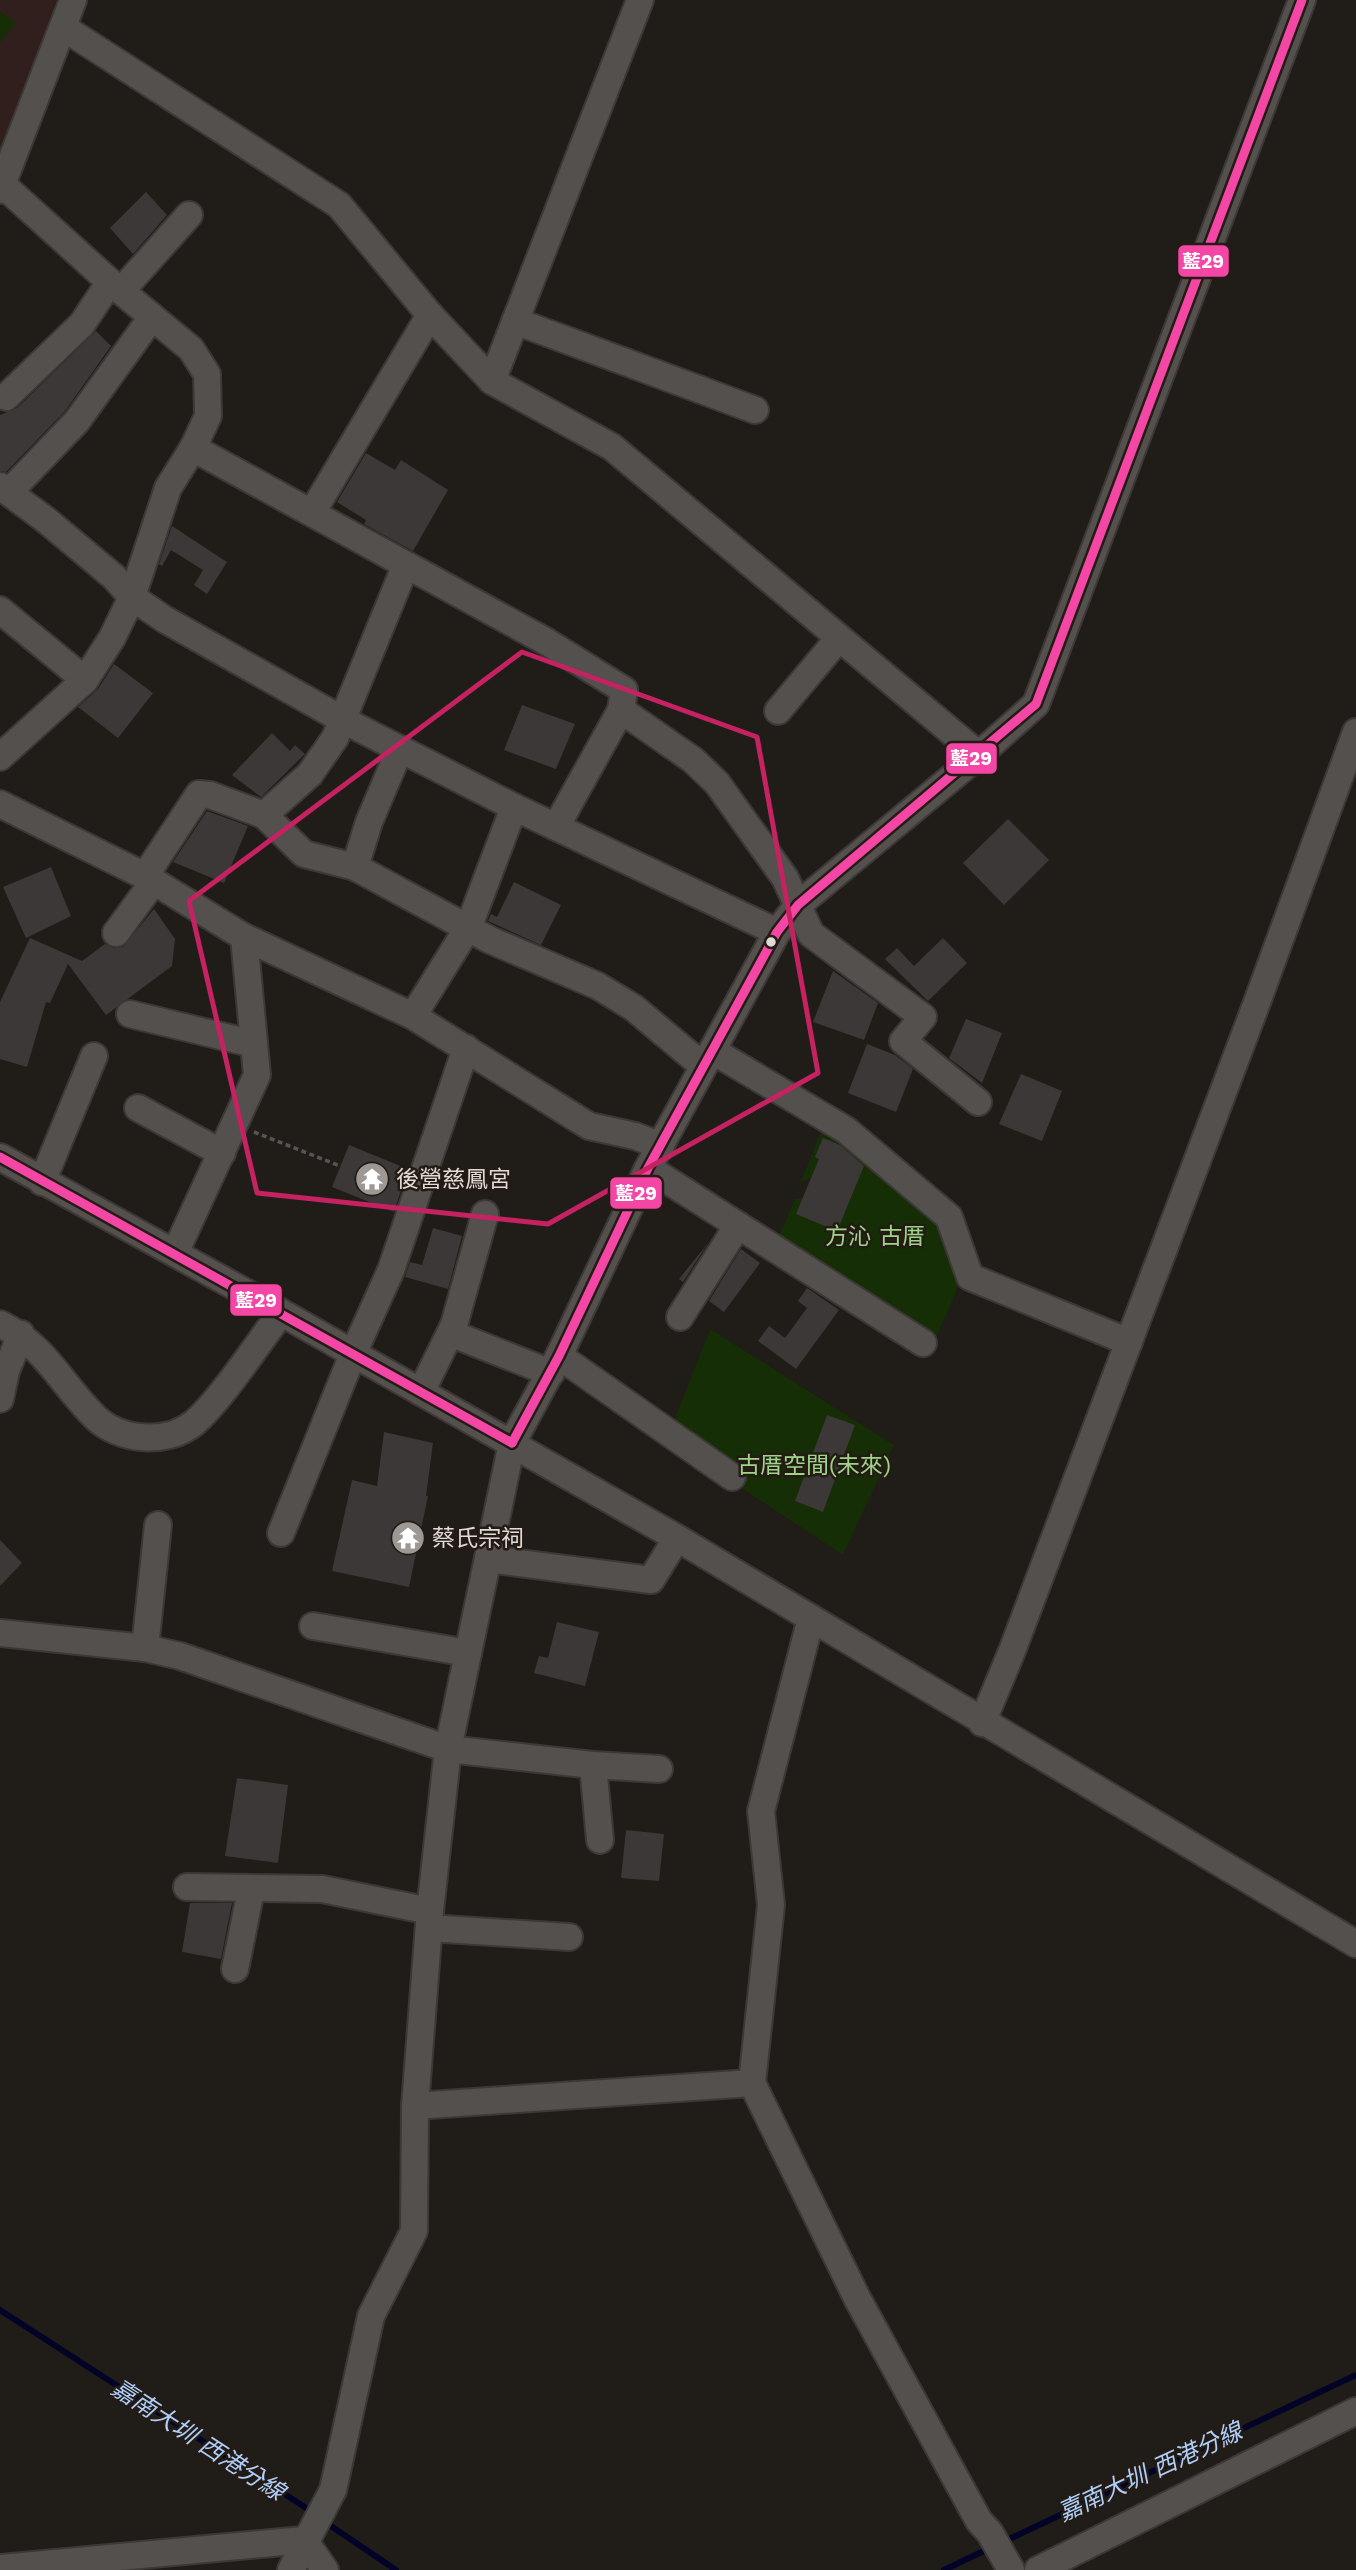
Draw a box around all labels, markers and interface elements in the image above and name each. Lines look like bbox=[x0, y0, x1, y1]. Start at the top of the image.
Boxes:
line badge: 藍29 bbox=[1177, 244, 1230, 278]
text: 藍29 bbox=[1182, 250, 1224, 273]
line badge: 藍29 bbox=[945, 742, 998, 775]
text: 藍29 bbox=[950, 747, 992, 770]
unlabelled marker bbox=[764, 935, 778, 949]
temple icon: 後營慈鳳宮 bbox=[353, 1160, 391, 1198]
place label: 後營慈鳳宮 bbox=[396, 1166, 511, 1193]
line badge: 藍29 bbox=[609, 1176, 663, 1210]
text: 藍29 bbox=[615, 1182, 657, 1205]
park label: 方沁 古厝 bbox=[825, 1223, 925, 1250]
line badge: 藍29 bbox=[229, 1283, 283, 1317]
text: 藍29 bbox=[235, 1289, 277, 1312]
park label: 古厝空間(未來) bbox=[737, 1452, 891, 1479]
temple icon: 蔡氏宗祠 bbox=[389, 1519, 427, 1557]
place label: 蔡氏宗祠 bbox=[432, 1525, 524, 1552]
water label: 嘉南大圳 西港分線 bbox=[106, 2374, 292, 2508]
water label: 嘉南大圳 西港分線 bbox=[1053, 2416, 1249, 2527]

